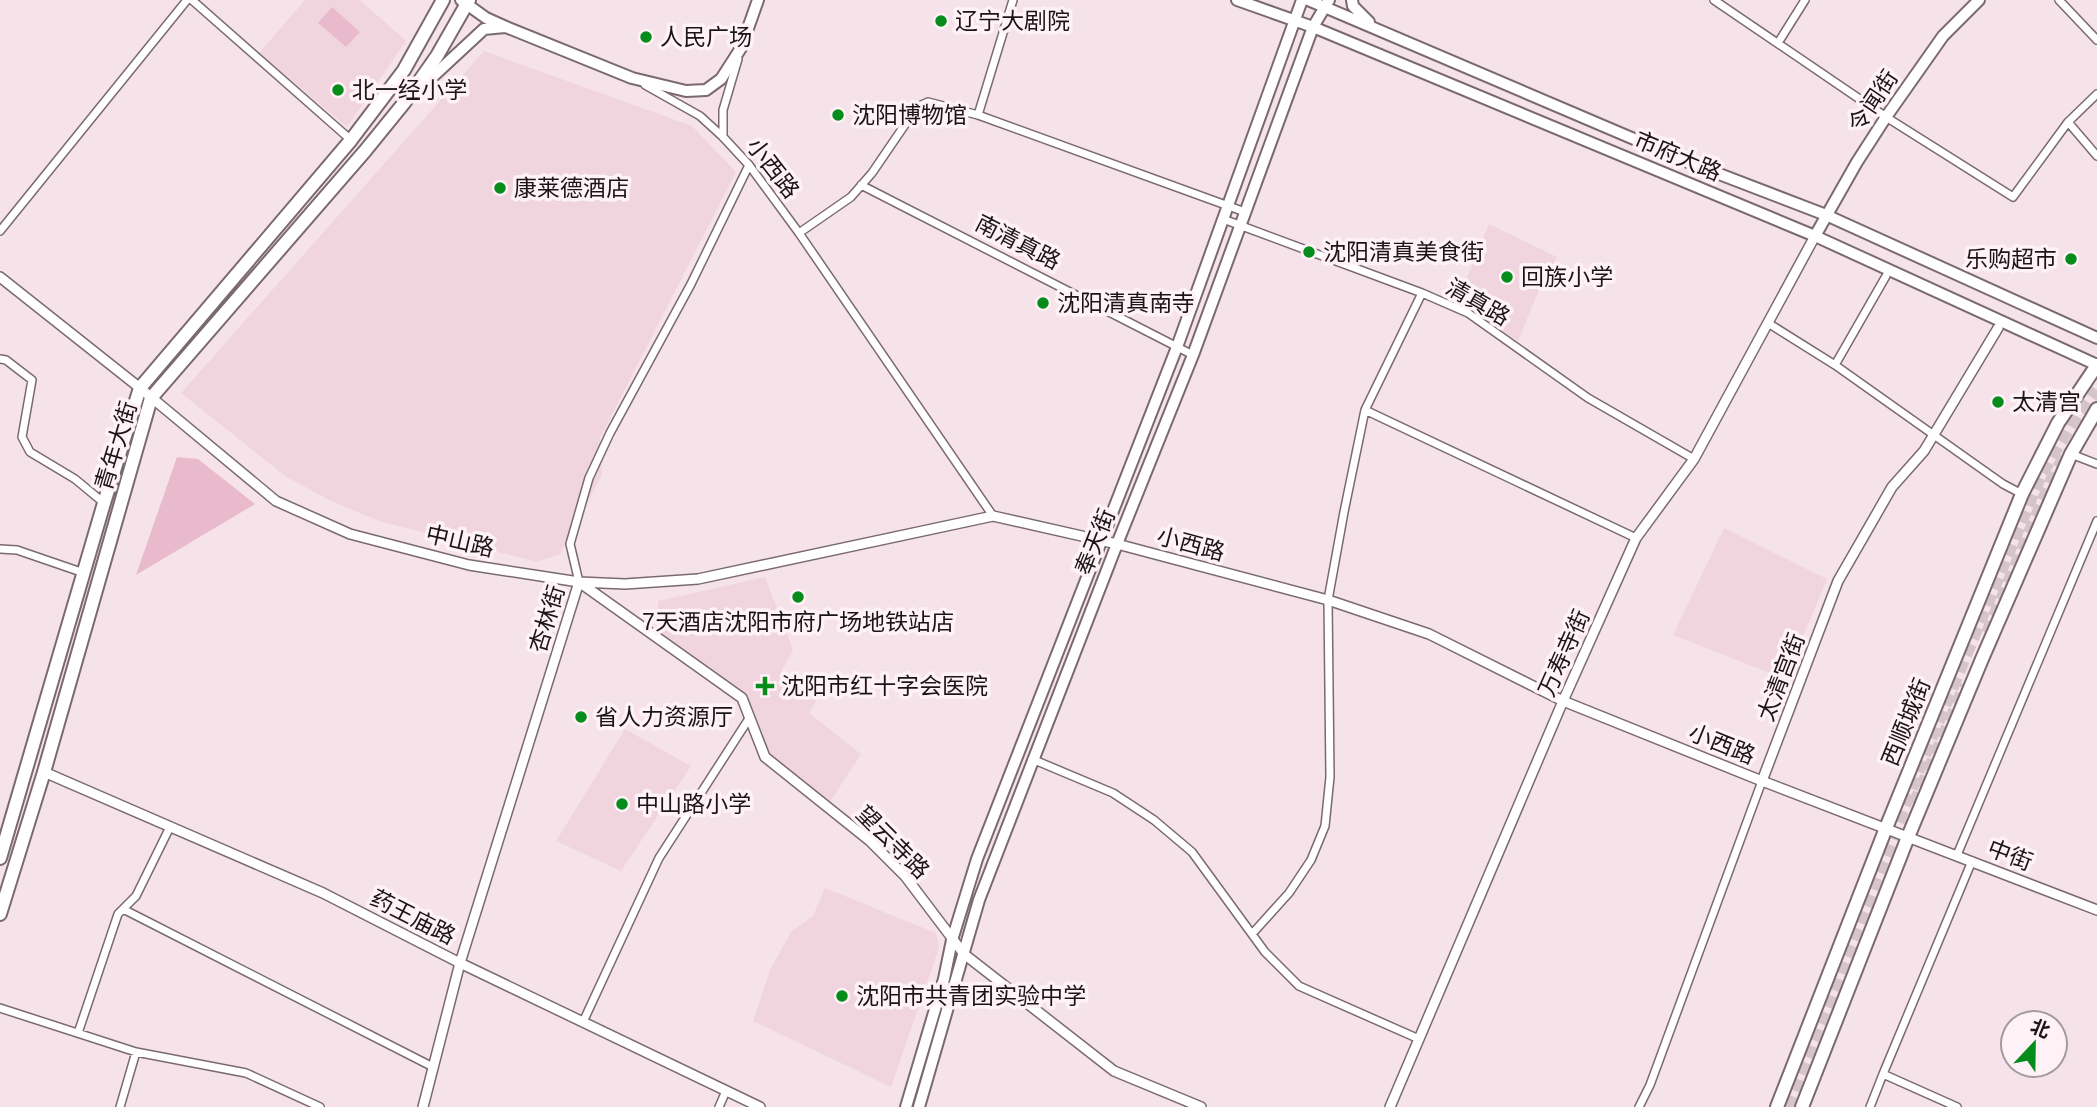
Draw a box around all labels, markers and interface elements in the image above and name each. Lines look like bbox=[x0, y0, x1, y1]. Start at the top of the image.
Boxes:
place label: 辽宁大剧院 bbox=[955, 8, 1070, 34]
marker: 辽宁大剧院 bbox=[933, 13, 949, 29]
place label: 人民广场 bbox=[660, 24, 752, 50]
marker: 人民广场 bbox=[638, 29, 654, 45]
street label: 令闻街 bbox=[1843, 65, 1903, 137]
place label: 北一经小学 bbox=[352, 77, 467, 103]
marker: 北一经小学 bbox=[330, 82, 346, 98]
place label: 沈阳博物馆 bbox=[852, 102, 967, 128]
marker: 沈阳博物馆 bbox=[830, 107, 846, 123]
street label: 市府大路 bbox=[1631, 126, 1725, 186]
street label: 小西路 bbox=[742, 133, 804, 203]
place label: 康莱德酒店 bbox=[514, 175, 629, 201]
marker: 康莱德酒店 bbox=[492, 180, 508, 196]
street label: 南清真路 bbox=[971, 210, 1065, 274]
place label: 沈阳清真美食街 bbox=[1323, 239, 1484, 265]
marker: 沈阳清真美食街 bbox=[1301, 244, 1317, 260]
place label: 乐购超市 bbox=[1965, 246, 2057, 272]
marker: 乐购超市 bbox=[2063, 251, 2079, 267]
place label: 回族小学 bbox=[1521, 264, 1613, 290]
marker: 回族小学 bbox=[1499, 269, 1515, 285]
street label: 清真路 bbox=[1442, 273, 1514, 331]
place label: 沈阳清真南寺 bbox=[1057, 290, 1195, 316]
marker: 沈阳清真南寺 bbox=[1035, 295, 1051, 311]
place label: 太清宫 bbox=[2012, 389, 2081, 415]
marker: 太清宫 bbox=[1990, 394, 2006, 410]
street label: 青年大街 bbox=[90, 398, 142, 494]
street label: 奉天街 bbox=[1070, 505, 1120, 579]
street label: 中山路 bbox=[423, 521, 497, 561]
street label: 小西路 bbox=[1154, 523, 1228, 565]
street label: 杏林街 bbox=[524, 582, 570, 656]
marker: 7天酒店沈阳市府广场地铁站店 bbox=[790, 589, 806, 605]
street label: 万寿寺街 bbox=[1533, 606, 1595, 700]
place label: 7天酒店沈阳市府广场地铁站店 bbox=[642, 609, 954, 635]
street label: 太清宫街 bbox=[1752, 629, 1810, 725]
place label: 沈阳市红十字会医院 bbox=[781, 673, 988, 699]
street label: 西顺城街 bbox=[1877, 674, 1935, 770]
marker: 沈阳市红十字会医院 bbox=[755, 676, 775, 696]
place label: 省人力资源厅 bbox=[595, 704, 733, 730]
marker: 省人力资源厅 bbox=[573, 709, 589, 725]
street label: 小西路 bbox=[1685, 719, 1759, 769]
place label: 中山路小学 bbox=[636, 791, 751, 817]
marker: 中山路小学 bbox=[614, 796, 630, 812]
street label: 望云寺路 bbox=[851, 800, 935, 884]
street label: 中街 bbox=[1984, 835, 2036, 875]
street label: 药王庙路 bbox=[366, 885, 460, 949]
place label: 沈阳市共青团实验中学 bbox=[856, 983, 1086, 1009]
marker: 沈阳市共青团实验中学 bbox=[834, 988, 850, 1004]
north arrow bbox=[1999, 1009, 2069, 1079]
text: 北 bbox=[2027, 1015, 2053, 1042]

